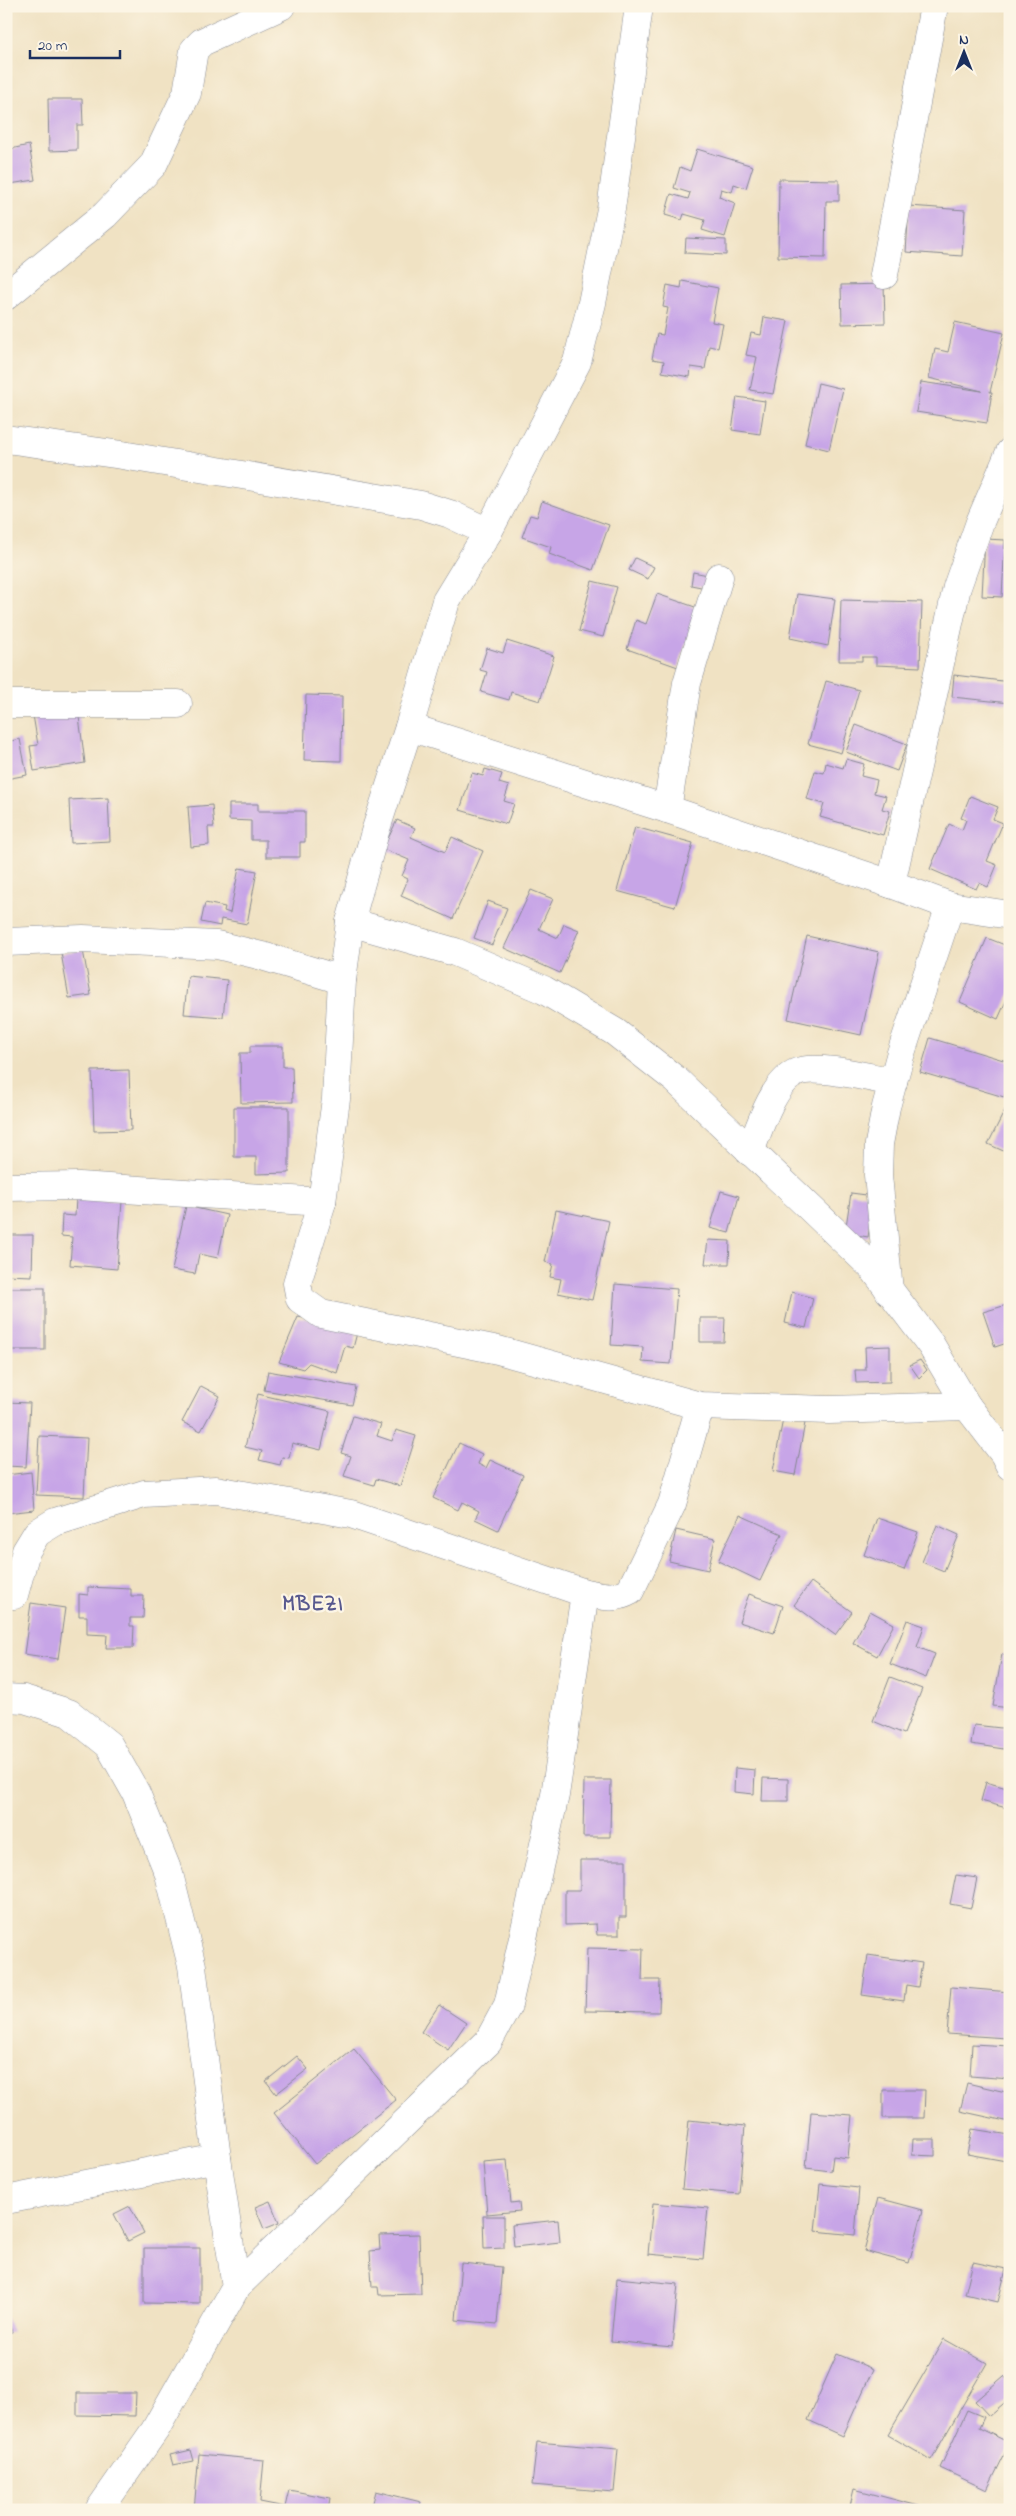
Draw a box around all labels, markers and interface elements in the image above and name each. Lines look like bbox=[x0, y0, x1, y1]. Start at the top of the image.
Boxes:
scale bar bbox=[30, 28, 120, 60]
north arrow bbox=[938, 28, 988, 78]
text: N bbox=[959, 30, 969, 51]
text: 20 m bbox=[38, 35, 68, 57]
district label: MBEZI bbox=[282, 1590, 344, 1620]

